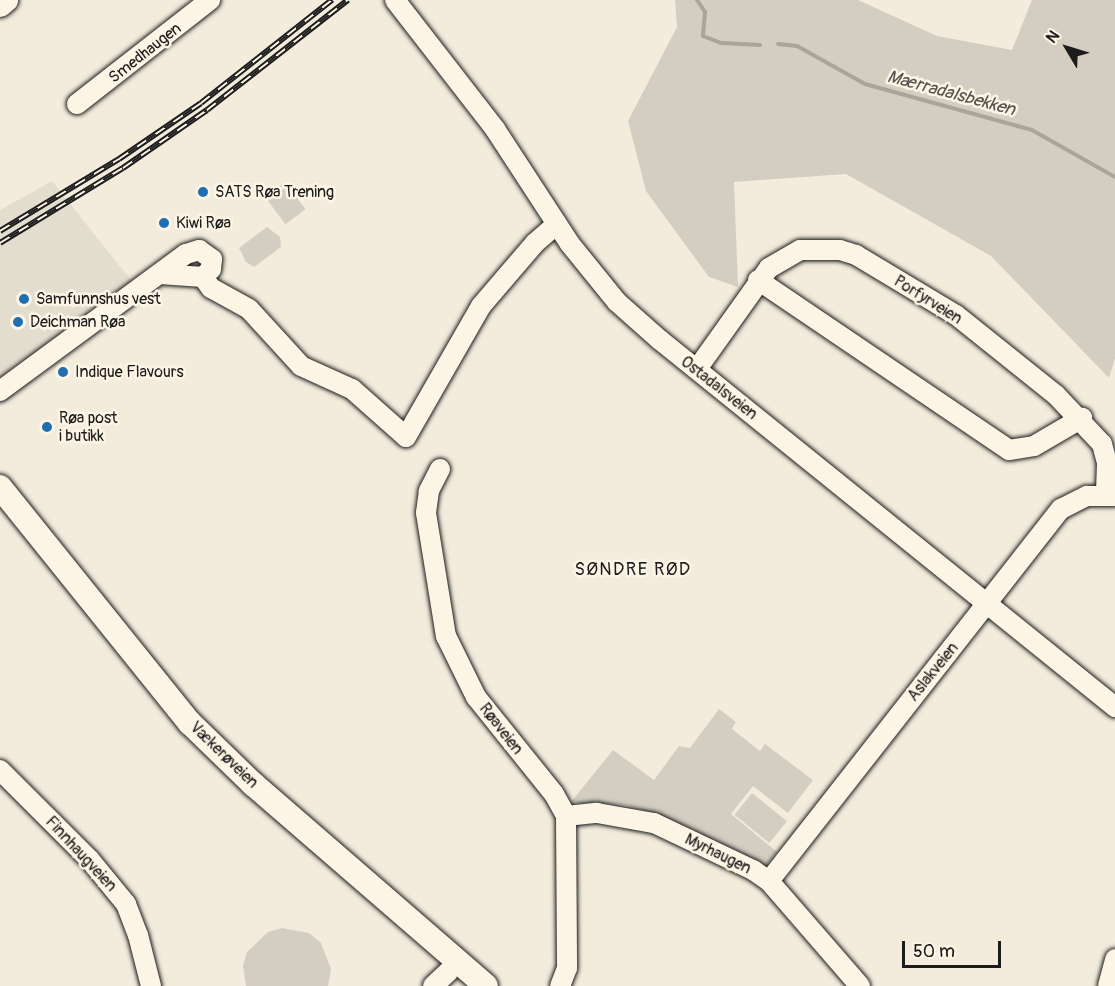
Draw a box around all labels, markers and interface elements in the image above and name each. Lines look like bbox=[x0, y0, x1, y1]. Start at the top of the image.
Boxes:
north arrow bbox=[1037, 18, 1097, 78]
street label: Smedhaugen bbox=[105, 19, 185, 87]
text: N bbox=[1042, 27, 1064, 47]
water label: Mærradalsbekken bbox=[885, 67, 1017, 121]
place label: SATS Røa Trening bbox=[215, 182, 334, 202]
marker: SATS Røa Trening bbox=[196, 185, 210, 199]
place label: Kiwi Røa bbox=[176, 213, 231, 233]
marker: Kiwi Røa bbox=[157, 216, 171, 230]
street label: Porfyrveien bbox=[890, 272, 966, 328]
place label: Samfunnshus vest bbox=[36, 289, 161, 309]
marker: Samfunnshus vest bbox=[17, 292, 31, 306]
place label: Deichman Røa bbox=[30, 312, 125, 332]
marker: Deichman Røa bbox=[11, 315, 25, 329]
street label: Ostadalsveien bbox=[677, 352, 761, 424]
place label: Indique Flavours bbox=[75, 362, 184, 382]
marker: Indique Flavours bbox=[56, 365, 70, 379]
place label: Røa post i butikk bbox=[59, 408, 118, 446]
marker: Røa post i butikk bbox=[40, 420, 54, 434]
district label: SØNDRE RØD bbox=[574, 559, 692, 581]
street label: Aslakveien bbox=[904, 639, 962, 705]
street label: Røaveien bbox=[475, 700, 527, 758]
street label: Vækerøveien bbox=[186, 718, 262, 792]
street label: Finnhaugveien bbox=[41, 812, 121, 896]
street label: Myrhaugen bbox=[682, 830, 754, 878]
scale bar bbox=[905, 929, 1004, 967]
text: 50 m bbox=[913, 940, 955, 963]

